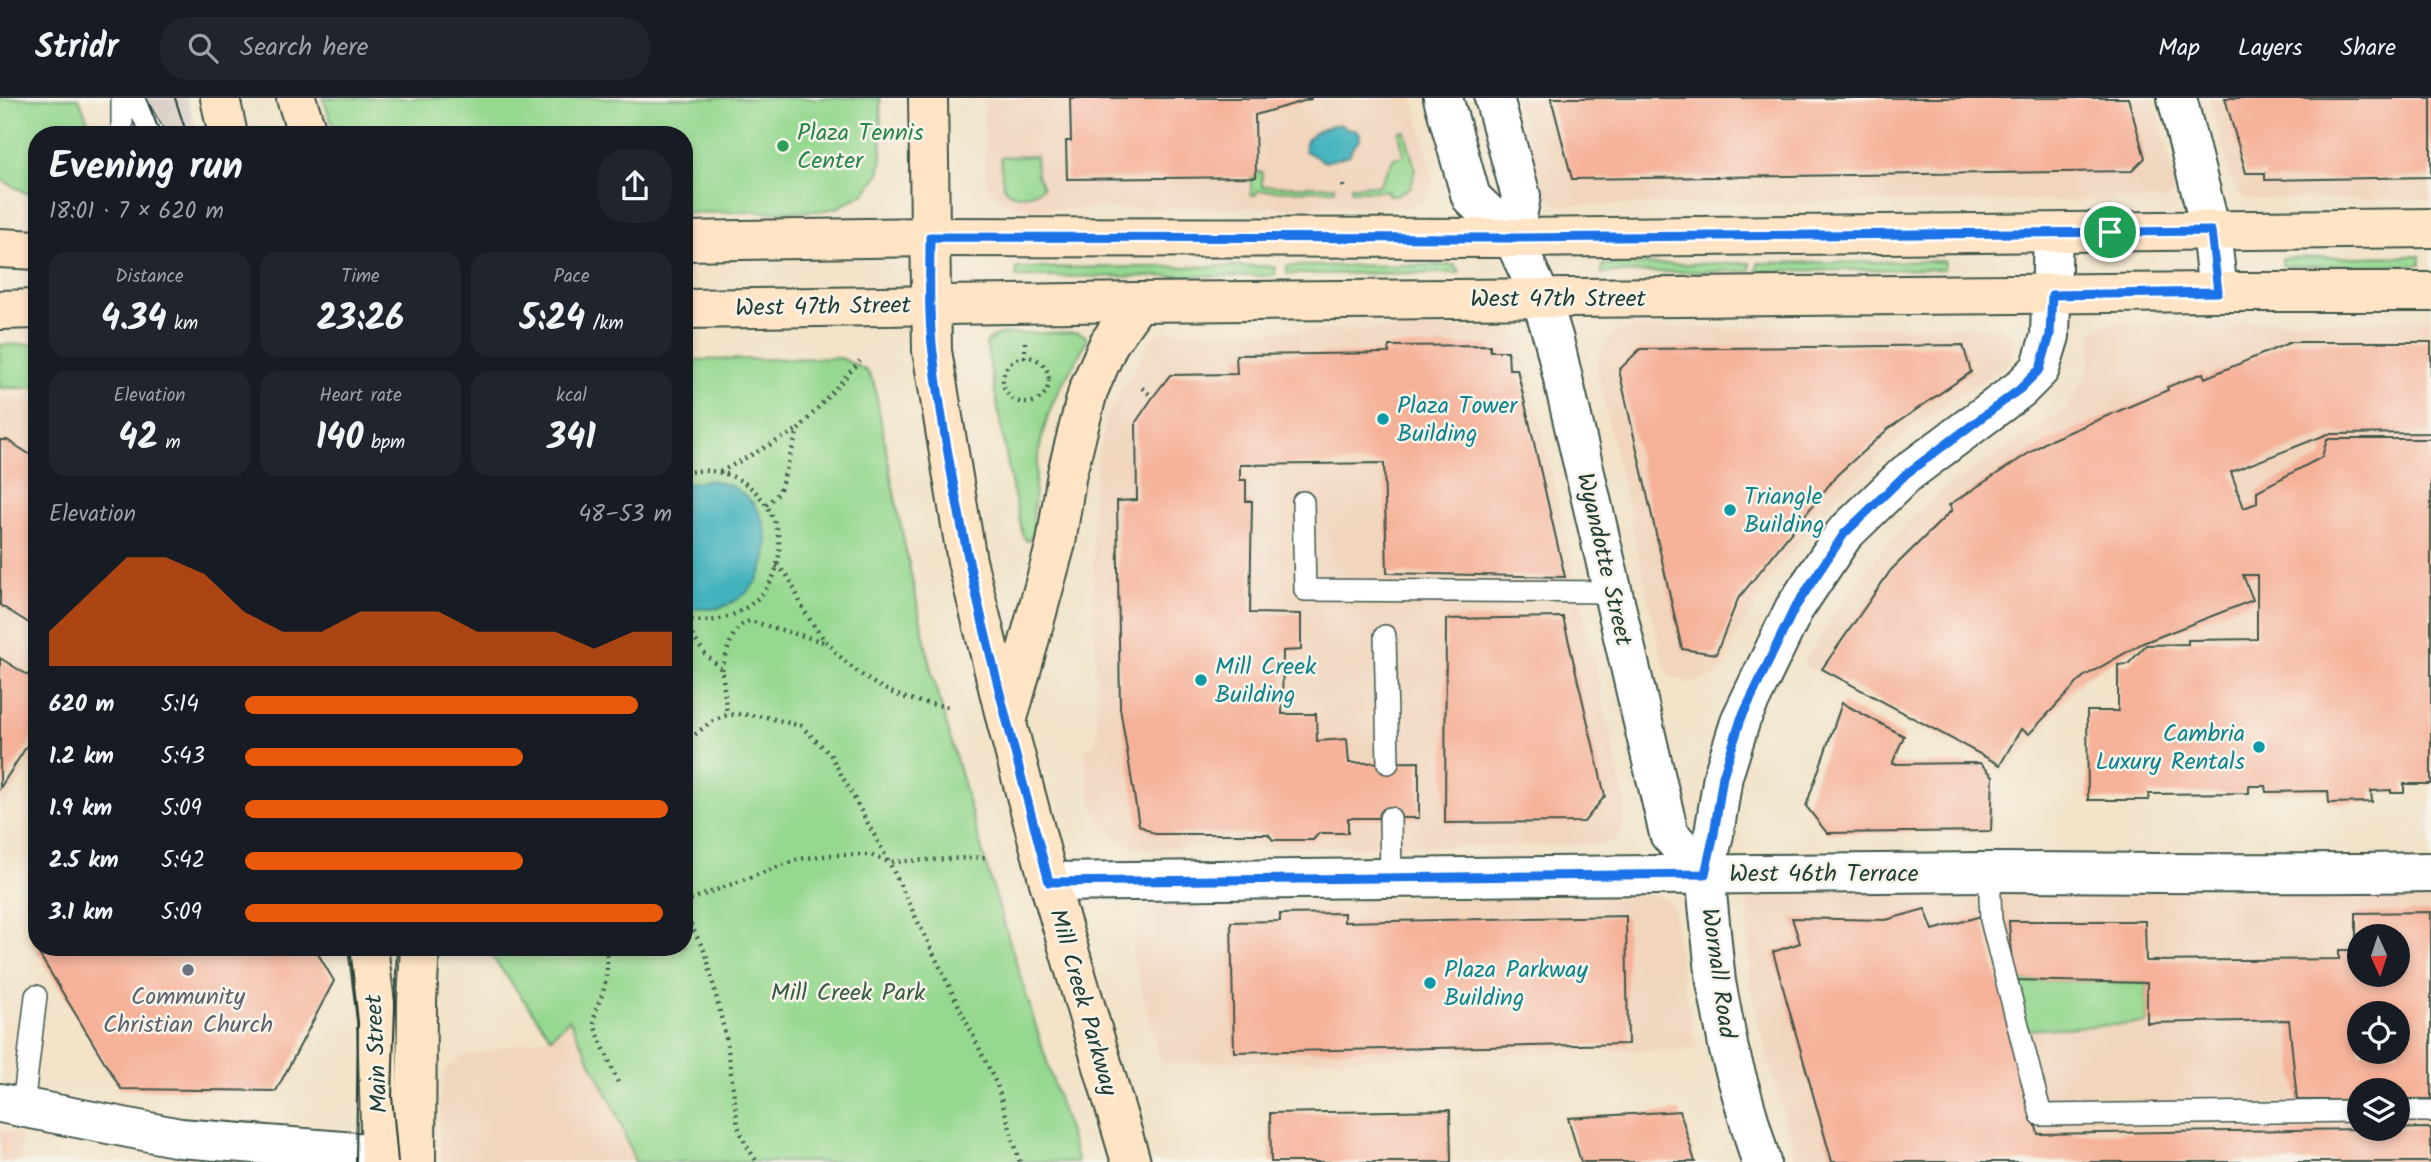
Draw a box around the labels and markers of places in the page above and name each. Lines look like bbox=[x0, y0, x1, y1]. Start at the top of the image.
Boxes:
place label: Plaza Tennis Center bbox=[797, 114, 924, 181]
marker: Plaza Tennis Center bbox=[775, 138, 791, 154]
pin bbox=[2080, 202, 2140, 262]
place label: Plaza Tower Building bbox=[1397, 387, 1519, 454]
marker: Plaza Tower Building bbox=[1375, 411, 1391, 427]
place label: Triangle Building bbox=[1744, 478, 1824, 545]
marker: Triangle Building bbox=[1722, 502, 1738, 518]
place label: Mill Creek Building bbox=[1215, 648, 1317, 715]
marker: Mill Creek Building bbox=[1193, 672, 1209, 688]
place label: Cambria Luxury Rentals bbox=[2095, 715, 2245, 782]
marker: Cambria Luxury Rentals bbox=[2251, 739, 2267, 755]
place label: Plaza Parkway Building bbox=[1444, 951, 1589, 1018]
marker: Community Christian Church bbox=[180, 962, 196, 978]
marker: Plaza Parkway Building bbox=[1422, 975, 1438, 991]
place label: Community Christian Church bbox=[103, 978, 273, 1045]

